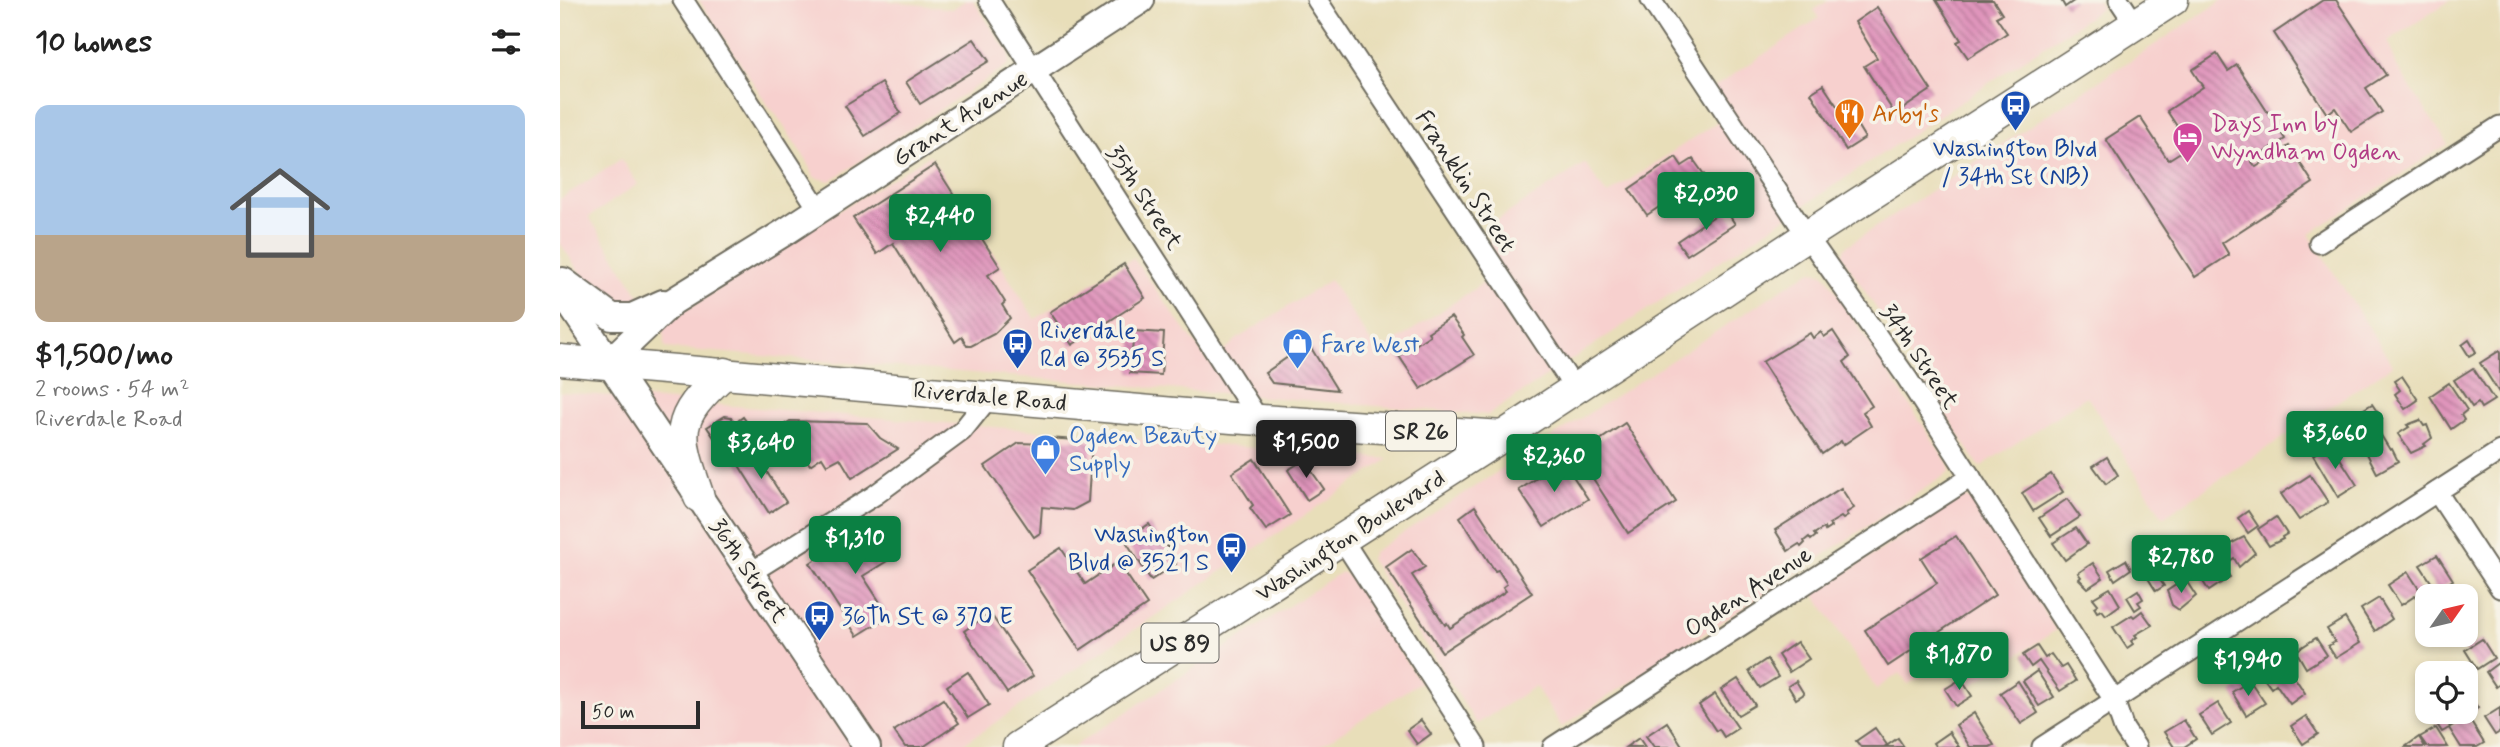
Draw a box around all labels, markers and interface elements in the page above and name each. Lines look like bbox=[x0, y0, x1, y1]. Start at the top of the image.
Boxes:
text: 10 homes bbox=[35, 23, 152, 62]
icon: filters bbox=[487, 23, 525, 61]
street label: Grant Avenue bbox=[887, 64, 1034, 175]
bus stop icon: Washington Blvd / 34th St (NB) bbox=[1998, 89, 2032, 133]
restaurant icon: Arby's bbox=[1832, 96, 1866, 140]
place label: Arby's bbox=[1872, 99, 1939, 130]
street label: Franklin Street bbox=[1407, 105, 1522, 259]
place label: Days Inn by Wyndham Ogden bbox=[2211, 109, 2401, 168]
hotel icon: Days Inn by Wyndham Ogden bbox=[2171, 120, 2205, 164]
place label: Washington Blvd / 34th St (NB) bbox=[1933, 134, 2097, 193]
street label: 35th Street bbox=[1098, 139, 1189, 256]
icon: home bbox=[217, 150, 343, 276]
pin: $2,030 bbox=[1649, 173, 1763, 232]
text: $2,030 bbox=[1673, 180, 1739, 210]
pin: $2,440 bbox=[883, 194, 997, 254]
text: $2,440 bbox=[905, 202, 975, 232]
street label: 34th Street bbox=[1872, 298, 1965, 416]
place label: Riverdale Rd @ 3535 S bbox=[1040, 316, 1164, 375]
bus stop icon: Riverdale Rd @ 3535 S bbox=[1000, 327, 1034, 371]
shop icon: Fare West bbox=[1281, 327, 1315, 371]
place label: Fare West bbox=[1321, 330, 1420, 361]
text: $1,500/mo bbox=[35, 336, 173, 375]
text: 2 rooms · 54 m² bbox=[35, 375, 189, 405]
street label: Riverdale Road bbox=[912, 375, 1068, 420]
text: Riverdale Road bbox=[35, 405, 182, 435]
road number: SR 26 bbox=[1386, 412, 1456, 450]
pin: $3,660 bbox=[2278, 412, 2392, 471]
text: $3,660 bbox=[2302, 419, 2368, 449]
pin: $1,500 bbox=[1249, 420, 1363, 480]
pin: $3,640 bbox=[704, 421, 818, 481]
place label: Ogden Beauty Supply bbox=[1069, 421, 1217, 480]
text: $1,500 bbox=[1272, 428, 1340, 458]
text: $3,640 bbox=[727, 429, 795, 459]
shop icon: Ogden Beauty Supply bbox=[1029, 432, 1063, 476]
pin: $2,360 bbox=[1497, 434, 1611, 494]
text: $2,360 bbox=[1522, 442, 1586, 472]
street label: Washington Boulevard bbox=[1250, 463, 1453, 612]
street label: 36th Street bbox=[701, 513, 794, 629]
pin: $1,310 bbox=[798, 516, 912, 576]
place label: Washington Blvd @ 3521 S bbox=[1068, 520, 1209, 579]
text: $1,310 bbox=[825, 524, 885, 554]
bus stop icon: Washington Blvd @ 3521 S bbox=[1215, 531, 1249, 575]
pin: $2,780 bbox=[2124, 536, 2238, 595]
street label: Ogden Avenue bbox=[1679, 539, 1818, 645]
text: $2,780 bbox=[2148, 543, 2214, 573]
north arrow bbox=[2415, 584, 2478, 648]
map controls bbox=[2415, 584, 2478, 724]
bus stop icon: 36Th St @ 370 E bbox=[802, 599, 836, 643]
place label: 36Th St @ 370 E bbox=[842, 602, 1013, 633]
road number: US 89 bbox=[1142, 624, 1218, 663]
pin: $1,870 bbox=[1902, 632, 2016, 692]
pin: $1,940 bbox=[2191, 638, 2305, 698]
text: $1,870 bbox=[1925, 640, 1993, 670]
text: $1,940 bbox=[2214, 646, 2282, 676]
button: locate bbox=[2415, 661, 2478, 724]
scale bar bbox=[581, 698, 700, 730]
text: 50 m bbox=[592, 700, 635, 725]

